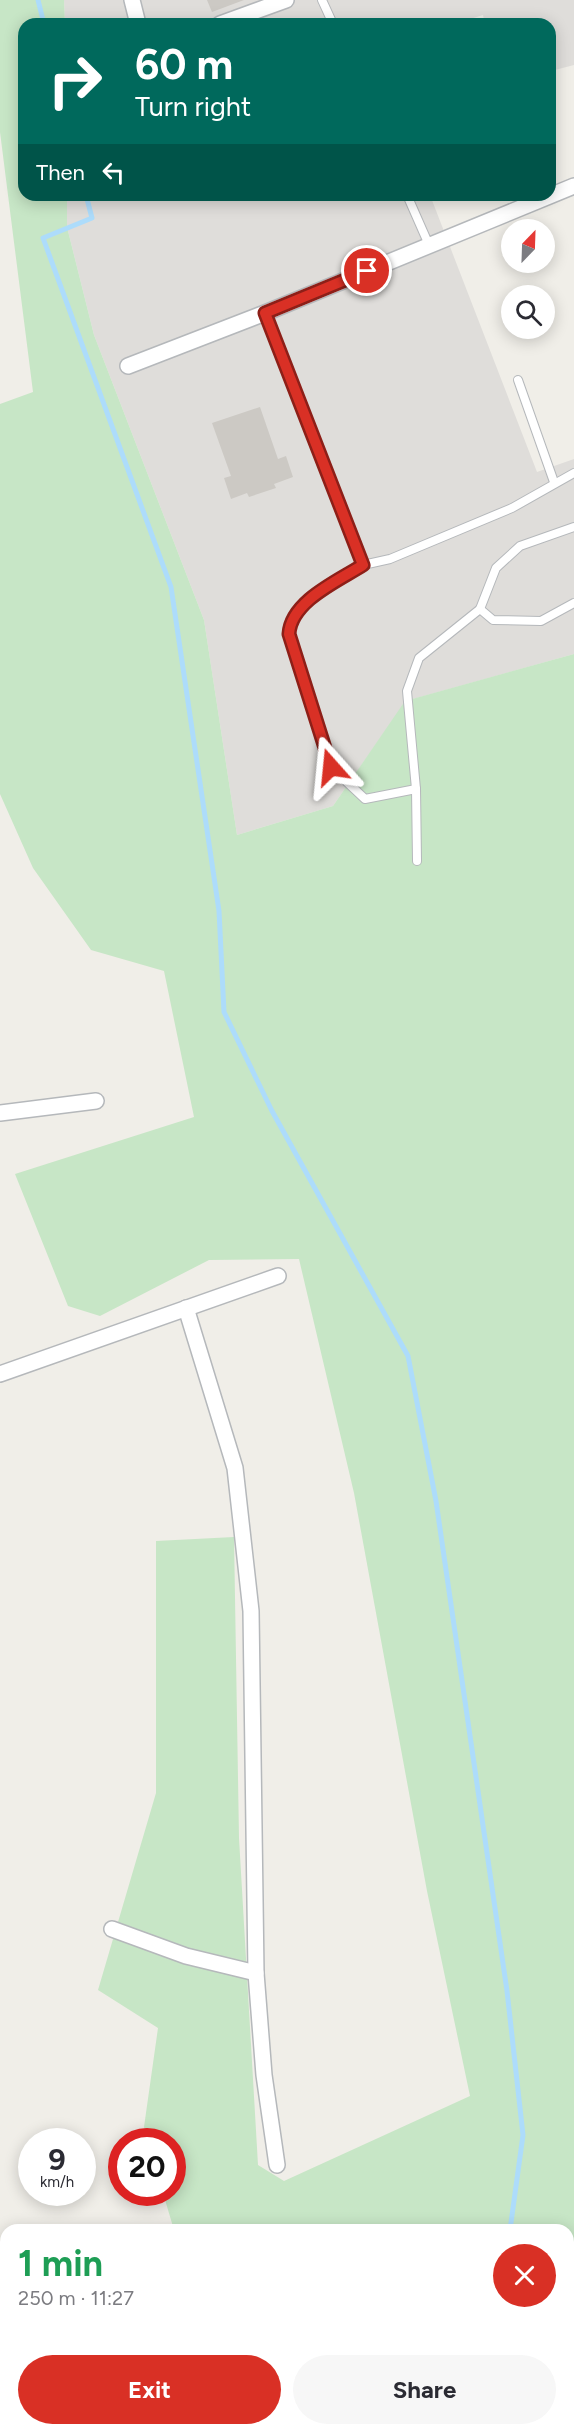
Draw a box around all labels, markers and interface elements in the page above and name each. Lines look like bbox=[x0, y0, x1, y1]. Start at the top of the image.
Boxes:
text: 60 m bbox=[135, 39, 233, 90]
icon: right bbox=[36, 42, 114, 120]
text: Turn right bbox=[135, 90, 251, 123]
icon: left bbox=[97, 156, 130, 189]
text: Then bbox=[36, 159, 85, 186]
north arrow bbox=[501, 219, 555, 273]
map controls bbox=[501, 219, 555, 339]
pin bbox=[341, 245, 392, 296]
icon: arrive bbox=[350, 254, 383, 287]
button: search bbox=[501, 285, 555, 339]
position arrow bbox=[299, 735, 363, 799]
speed limit sign: 20 bbox=[108, 2128, 186, 2206]
text: 9 bbox=[48, 2141, 66, 2178]
text: km/h bbox=[40, 2173, 74, 2191]
text: 1 min bbox=[18, 2242, 103, 2285]
button: close bbox=[493, 2244, 556, 2307]
text: 250 m · 11:27 bbox=[18, 2286, 134, 2310]
button: Exit bbox=[18, 2355, 281, 2424]
button: Share bbox=[293, 2355, 556, 2424]

